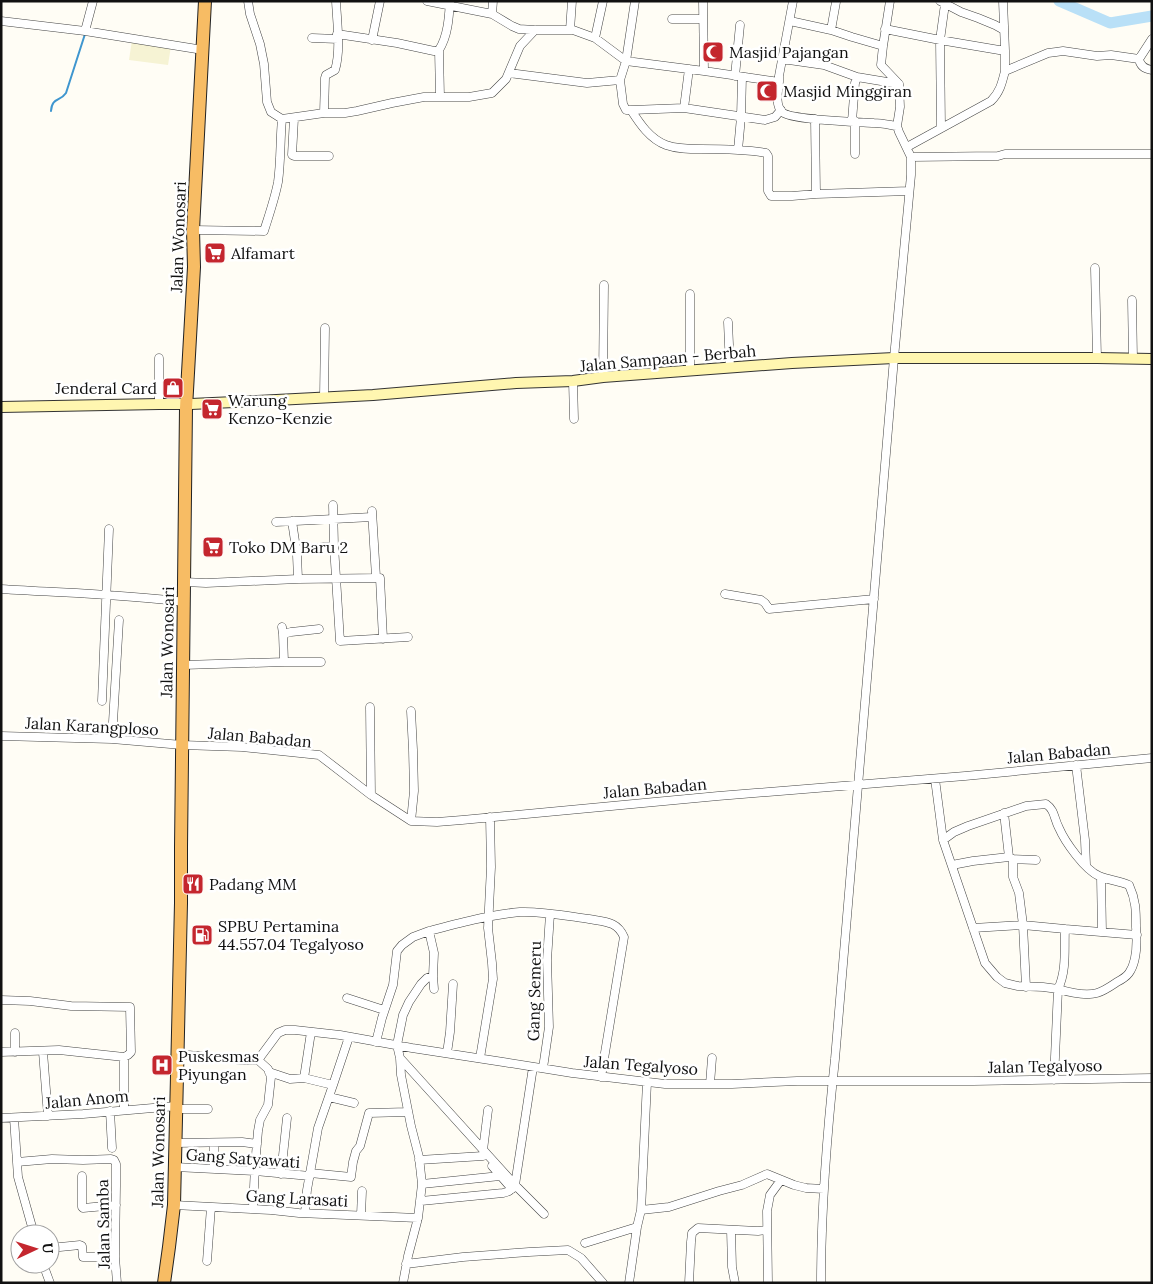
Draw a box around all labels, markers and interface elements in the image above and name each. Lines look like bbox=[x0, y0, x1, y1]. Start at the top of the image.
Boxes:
mosque icon: Masjid Pajangan bbox=[701, 40, 725, 64]
place label: Masjid Pajangan bbox=[729, 42, 849, 62]
mosque icon: Masjid Minggiran bbox=[755, 79, 779, 103]
place label: Masjid Minggiran bbox=[783, 81, 912, 101]
street label: Jalan Wonosari bbox=[166, 181, 190, 294]
supermarket icon: Alfamart bbox=[203, 241, 227, 265]
place label: Alfamart bbox=[230, 243, 296, 263]
street label: Jalan Sampaan - Berbah bbox=[578, 340, 757, 376]
shop icon: Jenderal Card bbox=[161, 376, 185, 400]
place label: Jenderal Card bbox=[54, 378, 157, 398]
place label: Warung Kenzo-Kenzie bbox=[228, 390, 333, 428]
supermarket icon: Warung Kenzo-Kenzie bbox=[200, 397, 224, 421]
supermarket icon: Toko DM Baru 2 bbox=[201, 535, 225, 559]
place label: Toko DM Baru 2 bbox=[229, 537, 348, 557]
street label: Jalan Wonosari bbox=[156, 586, 178, 699]
street label: Jalan Karangploso bbox=[24, 712, 159, 739]
street label: Jalan Babadan bbox=[206, 722, 313, 752]
street label: Jalan Babadan bbox=[1005, 738, 1112, 768]
street label: Jalan Babadan bbox=[601, 773, 708, 803]
restaurant icon: Padang MM bbox=[181, 872, 205, 896]
place label: Padang MM bbox=[209, 874, 297, 894]
place label: SPBU Pertamina 44.557.04 Tegalyoso bbox=[218, 916, 364, 954]
fuel station icon: SPBU Pertamina 44.557.04 Tegalyoso bbox=[190, 923, 214, 947]
street label: Gang Semeru bbox=[523, 940, 545, 1041]
place label: Puskesmas Piyungan bbox=[178, 1046, 259, 1084]
street label: Jalan Tegalyoso bbox=[582, 1051, 699, 1079]
hospital icon: Puskesmas Piyungan bbox=[150, 1053, 174, 1077]
street label: Jalan Tegalyoso bbox=[987, 1055, 1102, 1077]
street label: Jalan Anom bbox=[43, 1085, 130, 1113]
street label: Jalan Wonosari bbox=[147, 1096, 169, 1209]
street label: Gang Satyawati bbox=[185, 1144, 301, 1172]
street label: Jalan Samba bbox=[92, 1179, 114, 1270]
street label: Gang Larasati bbox=[245, 1185, 349, 1211]
north arrow bbox=[10, 1224, 60, 1274]
text: U bbox=[39, 1242, 57, 1254]

